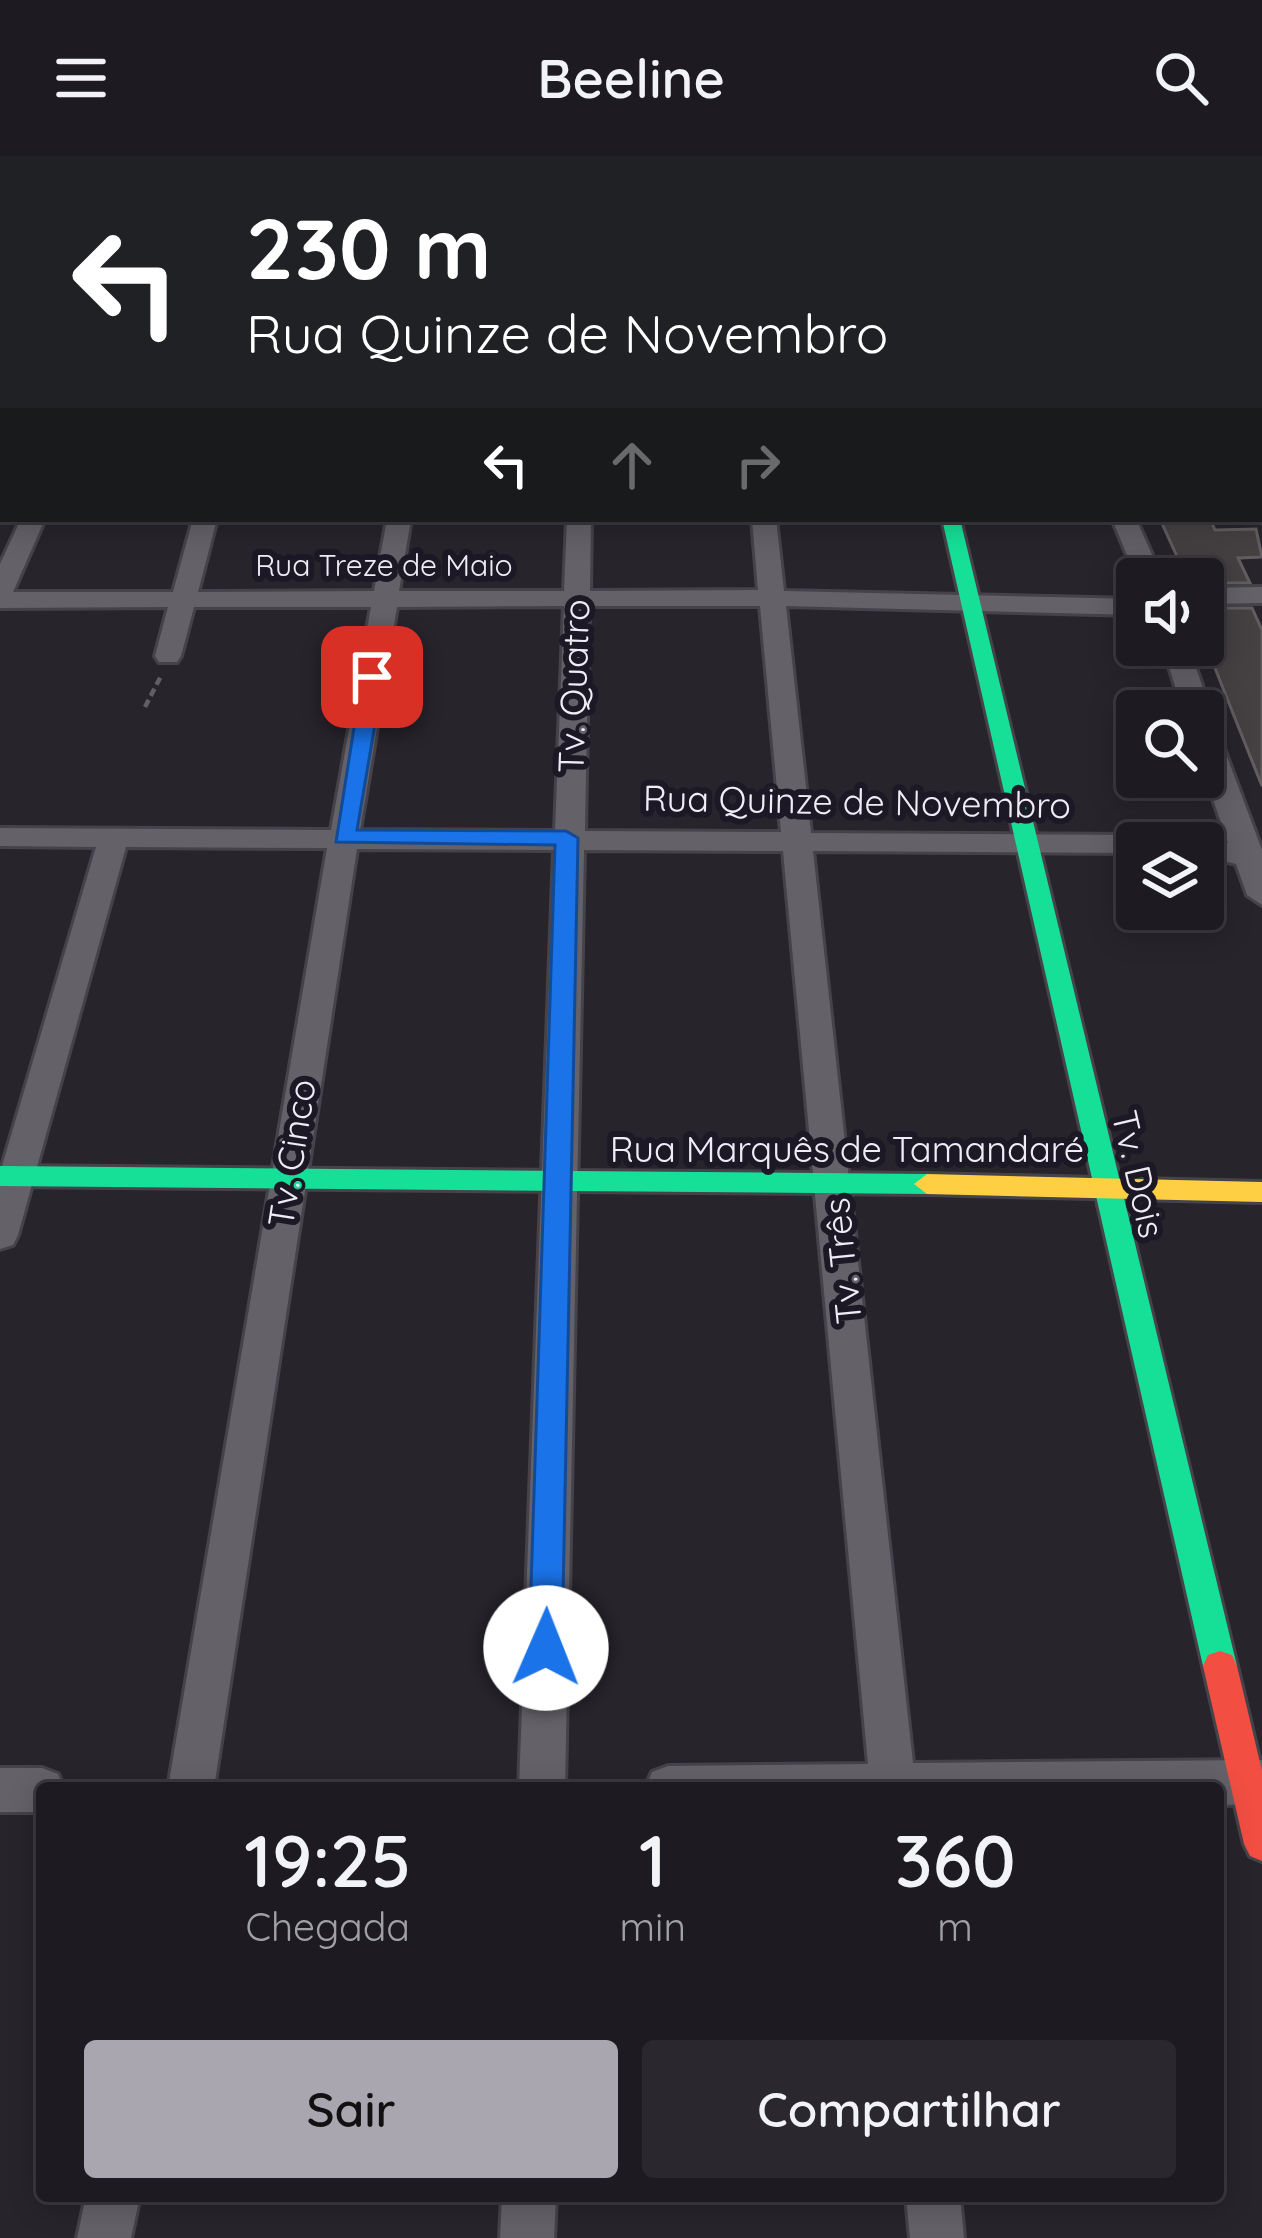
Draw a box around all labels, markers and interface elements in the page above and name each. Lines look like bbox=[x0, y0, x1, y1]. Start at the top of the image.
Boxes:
text: Beeline bbox=[537, 44, 725, 112]
icon: menu bbox=[48, 45, 114, 111]
icon: search bbox=[1148, 45, 1214, 111]
text: 230 m bbox=[246, 195, 491, 300]
icon: left bbox=[48, 204, 204, 360]
text: Rua Quinze de Novembro bbox=[246, 299, 888, 367]
icon: left bbox=[473, 432, 539, 498]
icon: ahead bbox=[599, 432, 665, 498]
icon: right bbox=[725, 432, 791, 498]
street label: Rua Treze de Maio bbox=[255, 546, 513, 584]
map controls bbox=[1116, 558, 1224, 930]
button: sound bbox=[1116, 558, 1224, 666]
street label: Tv. Quatro bbox=[547, 598, 599, 774]
pin bbox=[321, 626, 423, 728]
icon: arrive bbox=[339, 644, 405, 710]
button: search bbox=[1116, 690, 1224, 798]
street label: Rua Quinze de Novembro bbox=[643, 775, 1071, 827]
button: layers bbox=[1116, 822, 1224, 930]
street label: Tv. Cinco bbox=[257, 1076, 325, 1230]
street label: Tv. Dois bbox=[1103, 1106, 1175, 1242]
street label: Rua Marquês de Tamandaré bbox=[610, 1126, 1084, 1171]
street label: Tv. Três bbox=[813, 1196, 871, 1326]
position arrow bbox=[483, 1585, 609, 1711]
text: 19:25 bbox=[244, 1815, 411, 1905]
text: 1 bbox=[639, 1815, 667, 1905]
text: 360 bbox=[894, 1815, 1016, 1905]
text: Chegada bbox=[246, 1902, 410, 1951]
text: min bbox=[620, 1902, 686, 1951]
text: m bbox=[937, 1902, 973, 1951]
button: Sair bbox=[84, 2040, 618, 2178]
button: Compartilhar bbox=[642, 2040, 1176, 2178]

